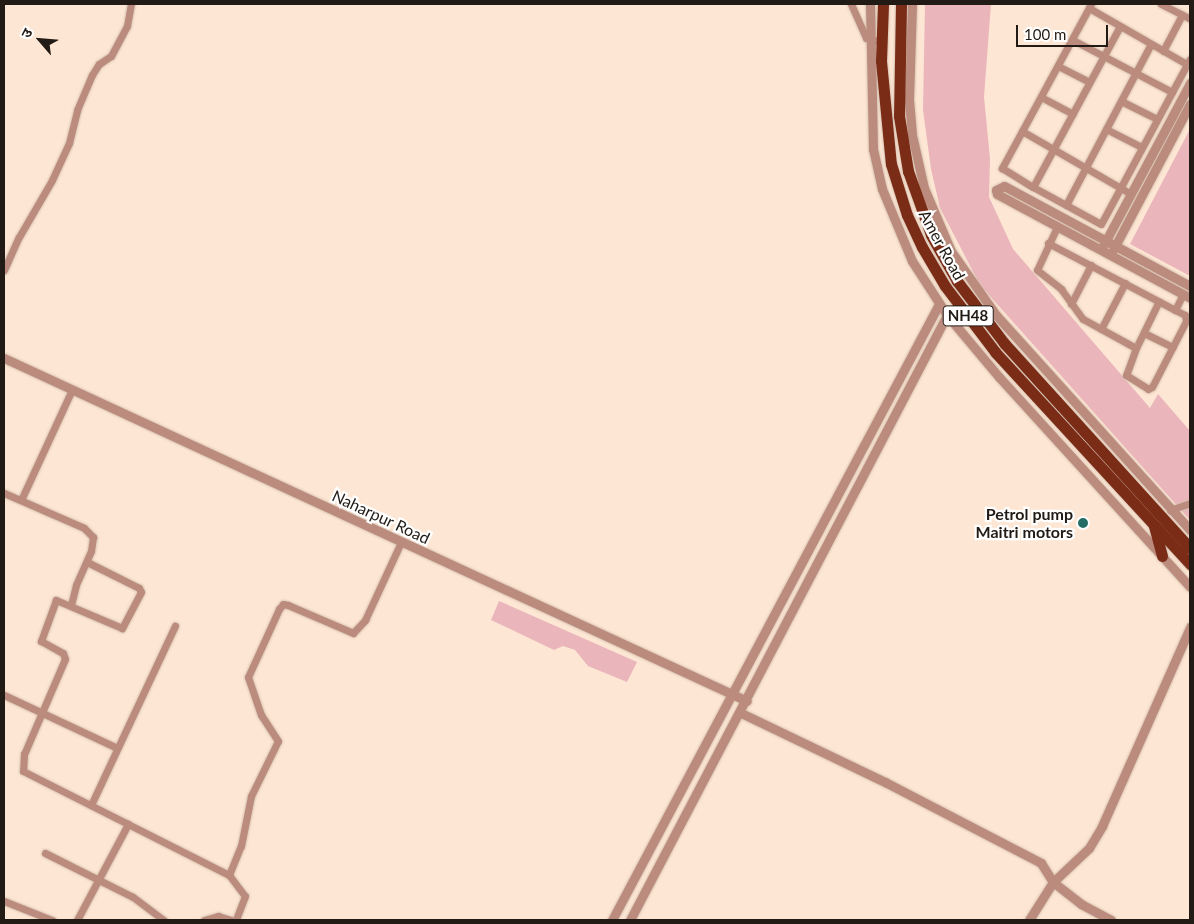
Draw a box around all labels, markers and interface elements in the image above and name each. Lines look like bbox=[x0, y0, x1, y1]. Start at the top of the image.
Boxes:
north arrow bbox=[15, 15, 65, 65]
scale bar bbox=[1019, 15, 1112, 47]
text: उ bbox=[17, 25, 36, 40]
text: 100 m bbox=[1024, 25, 1066, 43]
street label: Amer Road bbox=[915, 206, 969, 284]
road number: NH48 bbox=[942, 304, 994, 328]
street label: Naharpur Road bbox=[329, 486, 433, 548]
place label: Petrol pump Maitri motors bbox=[976, 504, 1073, 542]
marker: Petrol pump Maitri motors bbox=[1077, 517, 1089, 529]

